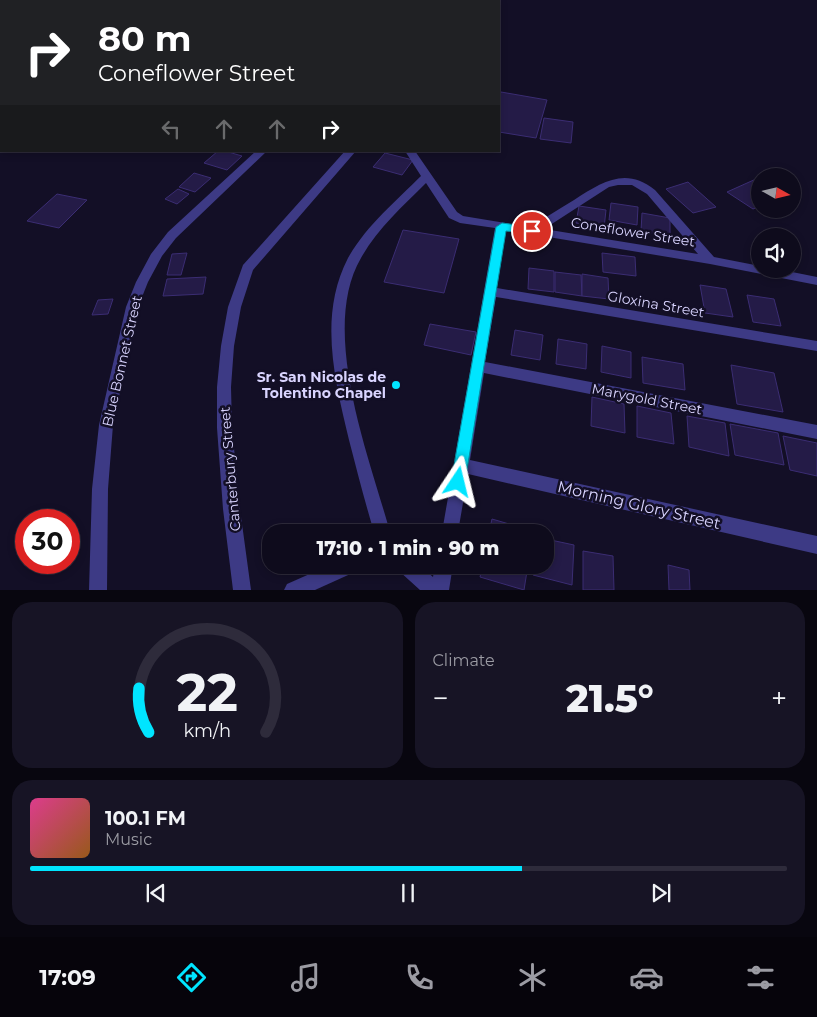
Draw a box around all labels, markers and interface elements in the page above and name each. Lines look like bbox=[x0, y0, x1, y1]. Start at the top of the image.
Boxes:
text: 80 m bbox=[98, 17, 192, 60]
icon: right bbox=[15, 20, 80, 85]
text: Coneflower Street bbox=[98, 60, 295, 87]
icon: left bbox=[157, 115, 185, 143]
icon: ahead bbox=[210, 115, 238, 143]
icon: ahead bbox=[263, 115, 291, 143]
icon: right bbox=[316, 115, 344, 143]
north arrow bbox=[751, 168, 801, 218]
map controls bbox=[751, 168, 801, 278]
pin bbox=[511, 210, 553, 252]
street label: Coneflower Street bbox=[570, 213, 697, 251]
icon: arrive bbox=[518, 217, 546, 245]
button: sound bbox=[751, 228, 801, 278]
street label: Gloxina Street bbox=[606, 287, 706, 321]
street label: Blue Bonnet Street bbox=[98, 293, 146, 428]
place label: Sr. San Nicolas de Tolentino Chapel bbox=[257, 368, 386, 402]
marker: Sr. San Nicolas de Tolentino Chapel bbox=[390, 379, 402, 391]
street label: Marygold Street bbox=[590, 379, 704, 419]
street label: Canterbury Street bbox=[216, 406, 244, 532]
position arrow bbox=[431, 455, 483, 507]
street label: Morning Glory Street bbox=[556, 477, 723, 533]
speed limit sign: 30 bbox=[15, 509, 80, 574]
text: 17:10 · 1 min · 90 m bbox=[317, 537, 499, 560]
text: Climate bbox=[433, 651, 495, 670]
text: 22 bbox=[177, 661, 238, 724]
text: 21.5° bbox=[566, 675, 654, 722]
text: − bbox=[433, 681, 449, 715]
text: + bbox=[771, 681, 787, 715]
text: km/h bbox=[183, 720, 231, 741]
text: 100.1 FM bbox=[105, 807, 186, 830]
text: Music bbox=[105, 830, 152, 849]
icon: previous bbox=[142, 879, 170, 907]
icon: pause bbox=[394, 879, 422, 907]
icon: next bbox=[647, 879, 675, 907]
icon: directions bbox=[174, 960, 209, 995]
icon: music bbox=[288, 960, 323, 995]
icon: phone bbox=[402, 960, 437, 995]
icon: climate bbox=[515, 960, 550, 995]
icon: car bbox=[629, 960, 664, 995]
icon: filters bbox=[743, 960, 778, 995]
text: 17:09 bbox=[39, 964, 96, 991]

